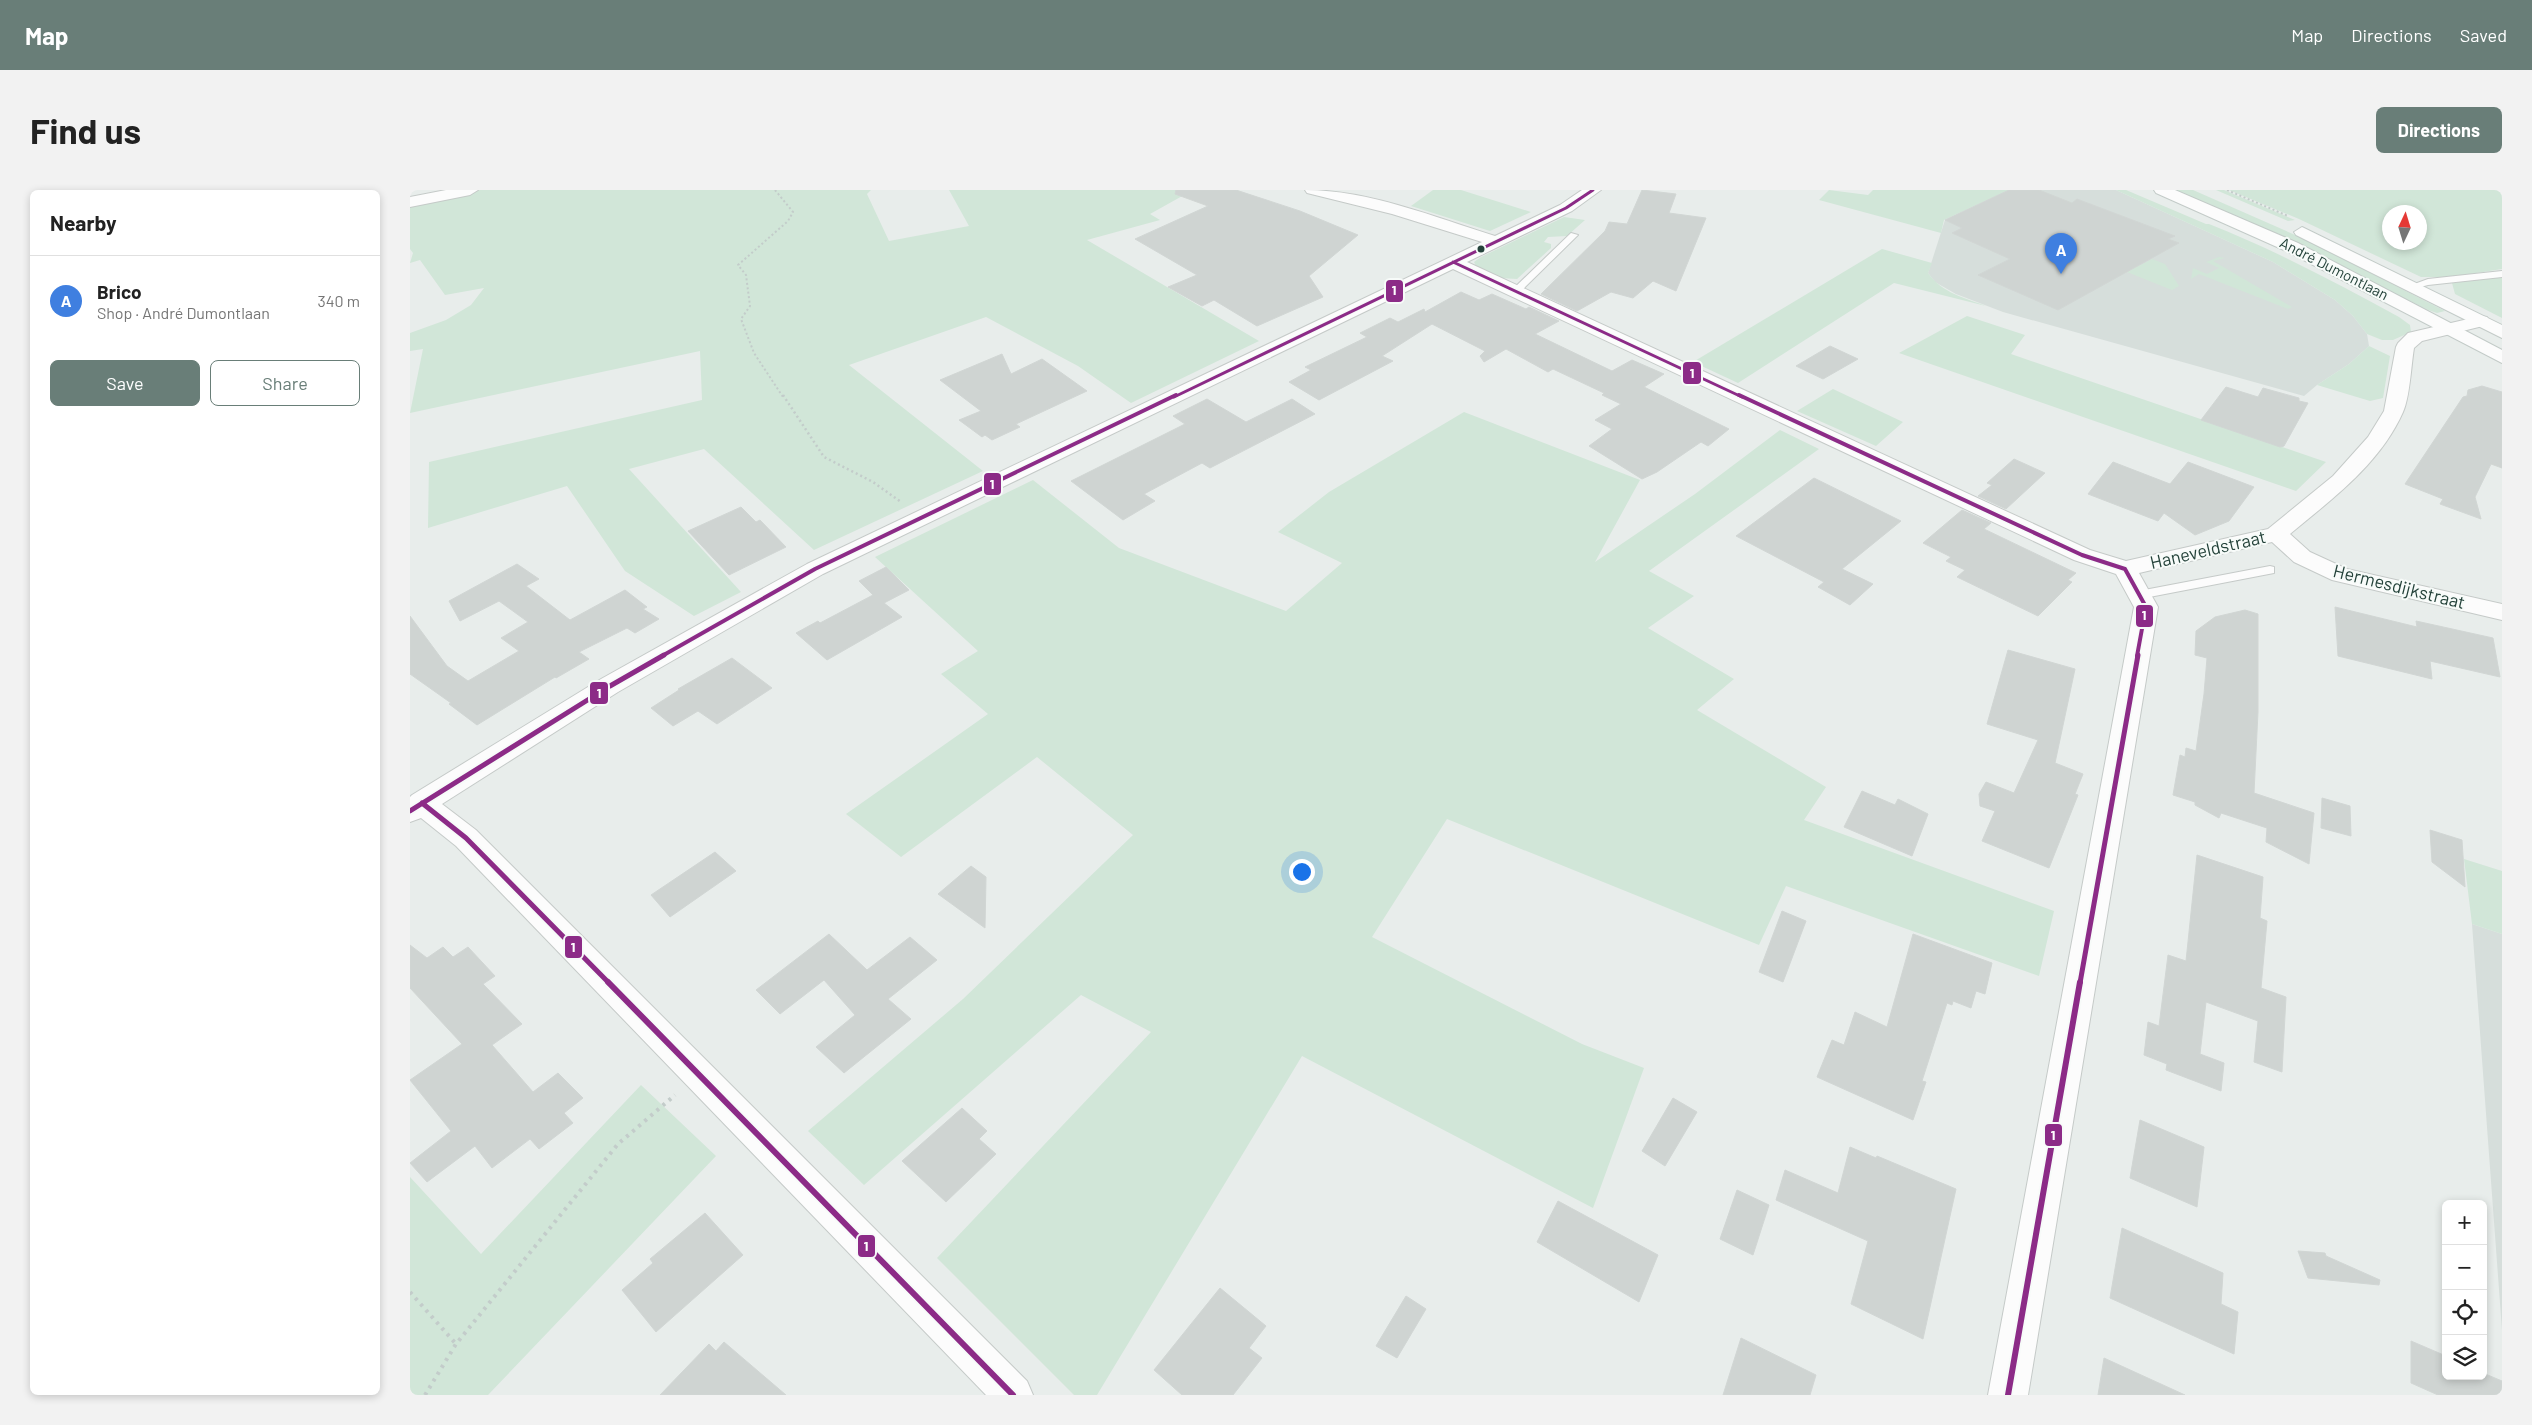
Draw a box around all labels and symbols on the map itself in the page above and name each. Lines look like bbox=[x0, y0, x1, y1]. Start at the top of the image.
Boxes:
north arrow bbox=[2382, 205, 2427, 250]
pin: A bbox=[2045, 233, 2077, 274]
street label: André Dumontlaan bbox=[2277, 233, 2392, 303]
unlabelled marker bbox=[1476, 244, 1486, 254]
line badge: 1 bbox=[1385, 279, 1404, 303]
text: 1 bbox=[1392, 281, 1397, 298]
line badge: 1 bbox=[1682, 361, 1702, 385]
text: 1 bbox=[1690, 364, 1695, 381]
line badge: 1 bbox=[983, 472, 1002, 496]
text: 1 bbox=[990, 475, 995, 492]
street label: Haneveldstraat bbox=[2148, 525, 2268, 573]
street label: Hermesdijkstraat bbox=[2331, 559, 2467, 613]
line badge: 1 bbox=[2135, 604, 2154, 628]
text: 1 bbox=[2142, 606, 2147, 623]
line badge: 1 bbox=[589, 681, 609, 705]
text: 1 bbox=[597, 684, 602, 701]
your location bbox=[1289, 859, 1315, 885]
line badge: 1 bbox=[564, 935, 583, 959]
text: 1 bbox=[571, 938, 576, 955]
line badge: 1 bbox=[2044, 1123, 2063, 1147]
text: 1 bbox=[2051, 1126, 2056, 1143]
line badge: 1 bbox=[857, 1234, 876, 1258]
text: 1 bbox=[864, 1237, 869, 1254]

